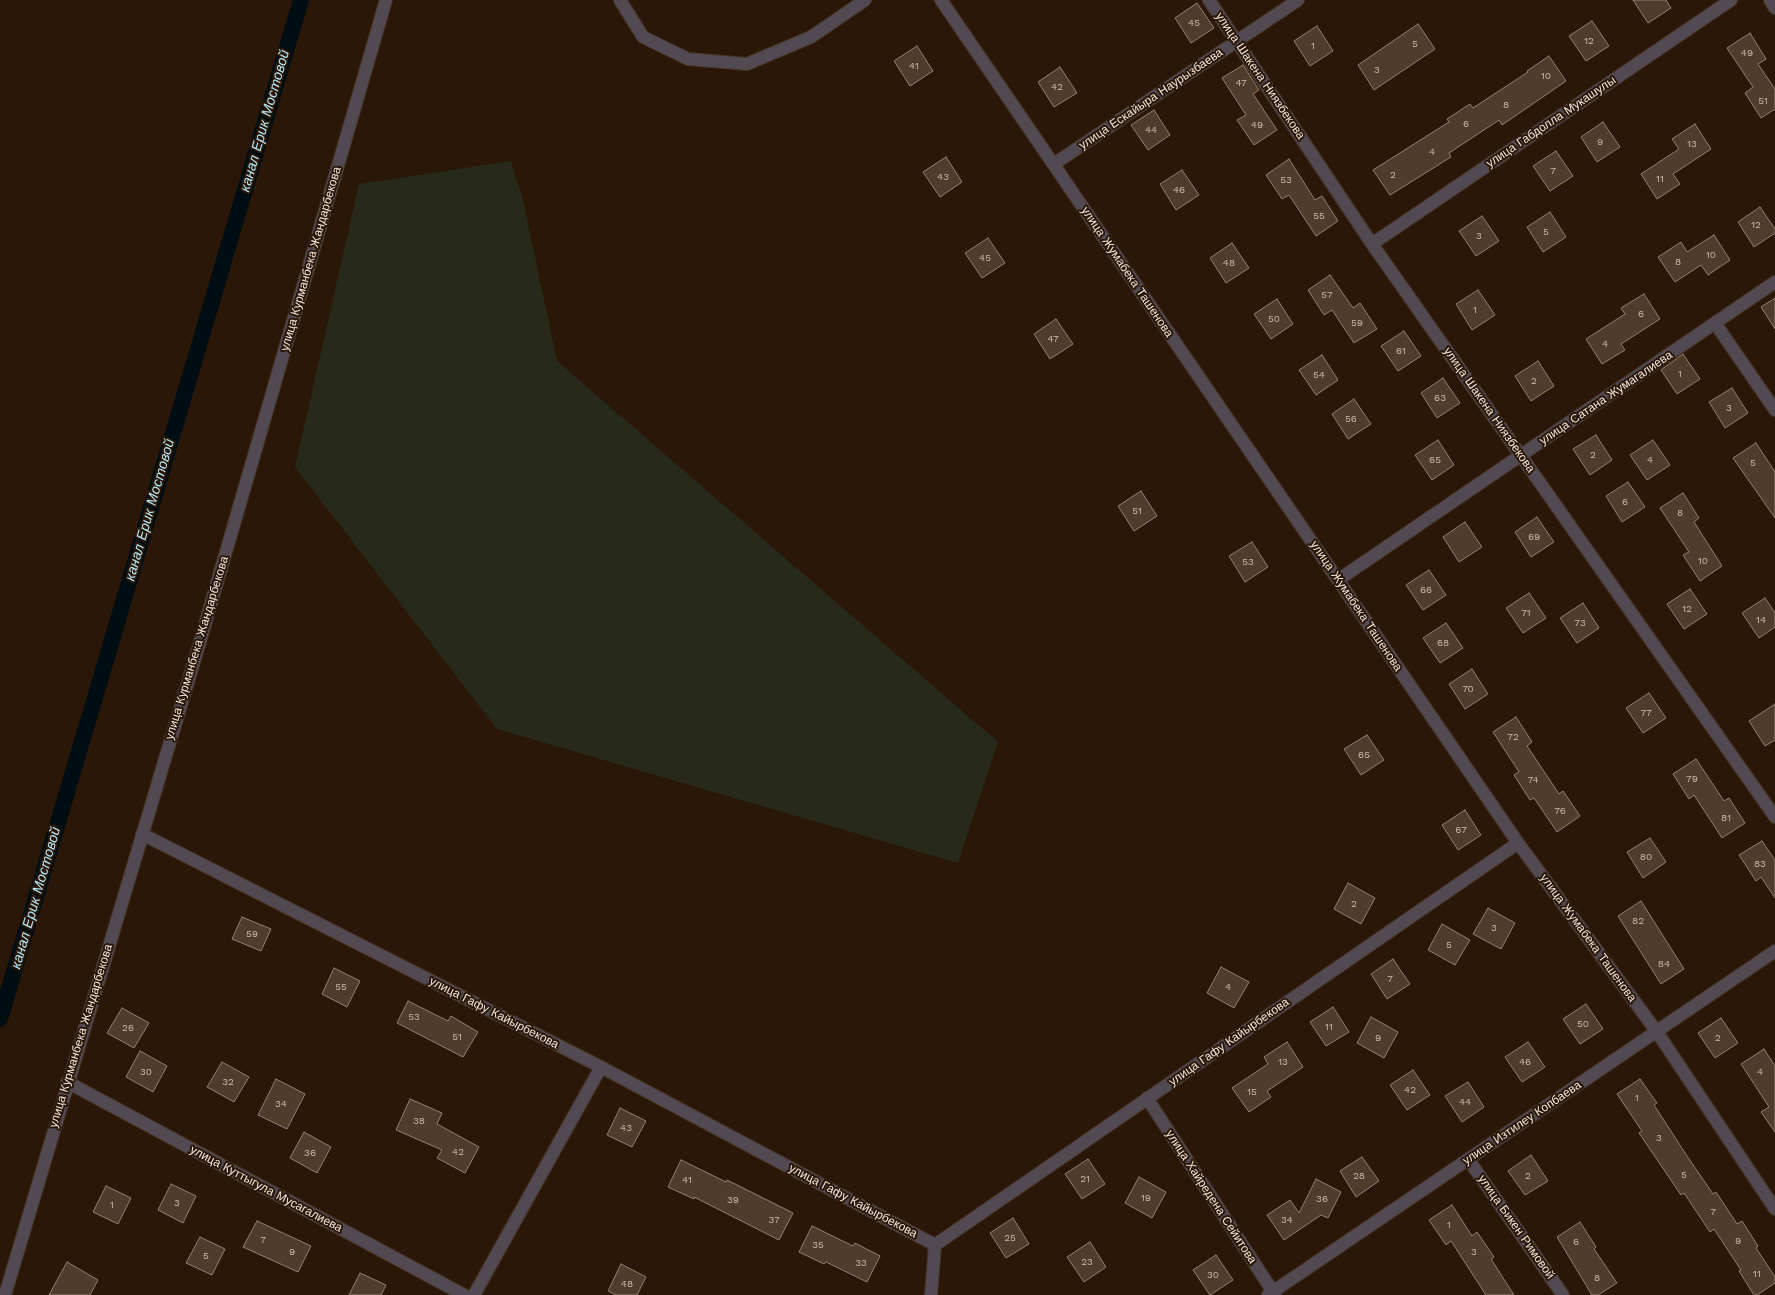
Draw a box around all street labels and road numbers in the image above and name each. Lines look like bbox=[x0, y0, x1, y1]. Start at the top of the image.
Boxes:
street label: улица Шакена Ниязбекова bbox=[1212, 10, 1308, 142]
street label: улица Ескайыра Наурызбаева bbox=[1076, 45, 1226, 153]
street label: улица Габдолла Мукашулы bbox=[1483, 73, 1619, 171]
street label: улица Курманбека Жандарбекова bbox=[278, 165, 344, 353]
street label: улица Жумабека Ташенова bbox=[1078, 204, 1176, 340]
street label: улица Шакена Ниязбекова bbox=[1440, 345, 1538, 475]
street label: улица Сатана Жумагалиева bbox=[1537, 348, 1675, 448]
street label: улица Жумабека Ташенова bbox=[1307, 538, 1405, 674]
street label: улица Курманбека Жандарбекова bbox=[162, 555, 232, 741]
street label: улица Жумабека Ташенова bbox=[1537, 871, 1639, 1005]
street label: улица Курманбека Жандарбекова bbox=[46, 943, 116, 1129]
street label: улица Гафу Кайырбекова bbox=[427, 974, 561, 1052]
street label: улица Гафу Кайырбекова bbox=[1166, 995, 1292, 1089]
street label: улица Изтилеу Копбаева bbox=[1460, 1078, 1584, 1168]
street label: улица Хайредена Сейитова bbox=[1162, 1128, 1260, 1266]
street label: улица Куттыгула Мусагалиева bbox=[187, 1143, 345, 1235]
street label: улица Гафу Кайырбекова bbox=[786, 1161, 920, 1241]
street label: улица Бикен Римовой bbox=[1475, 1172, 1557, 1282]

